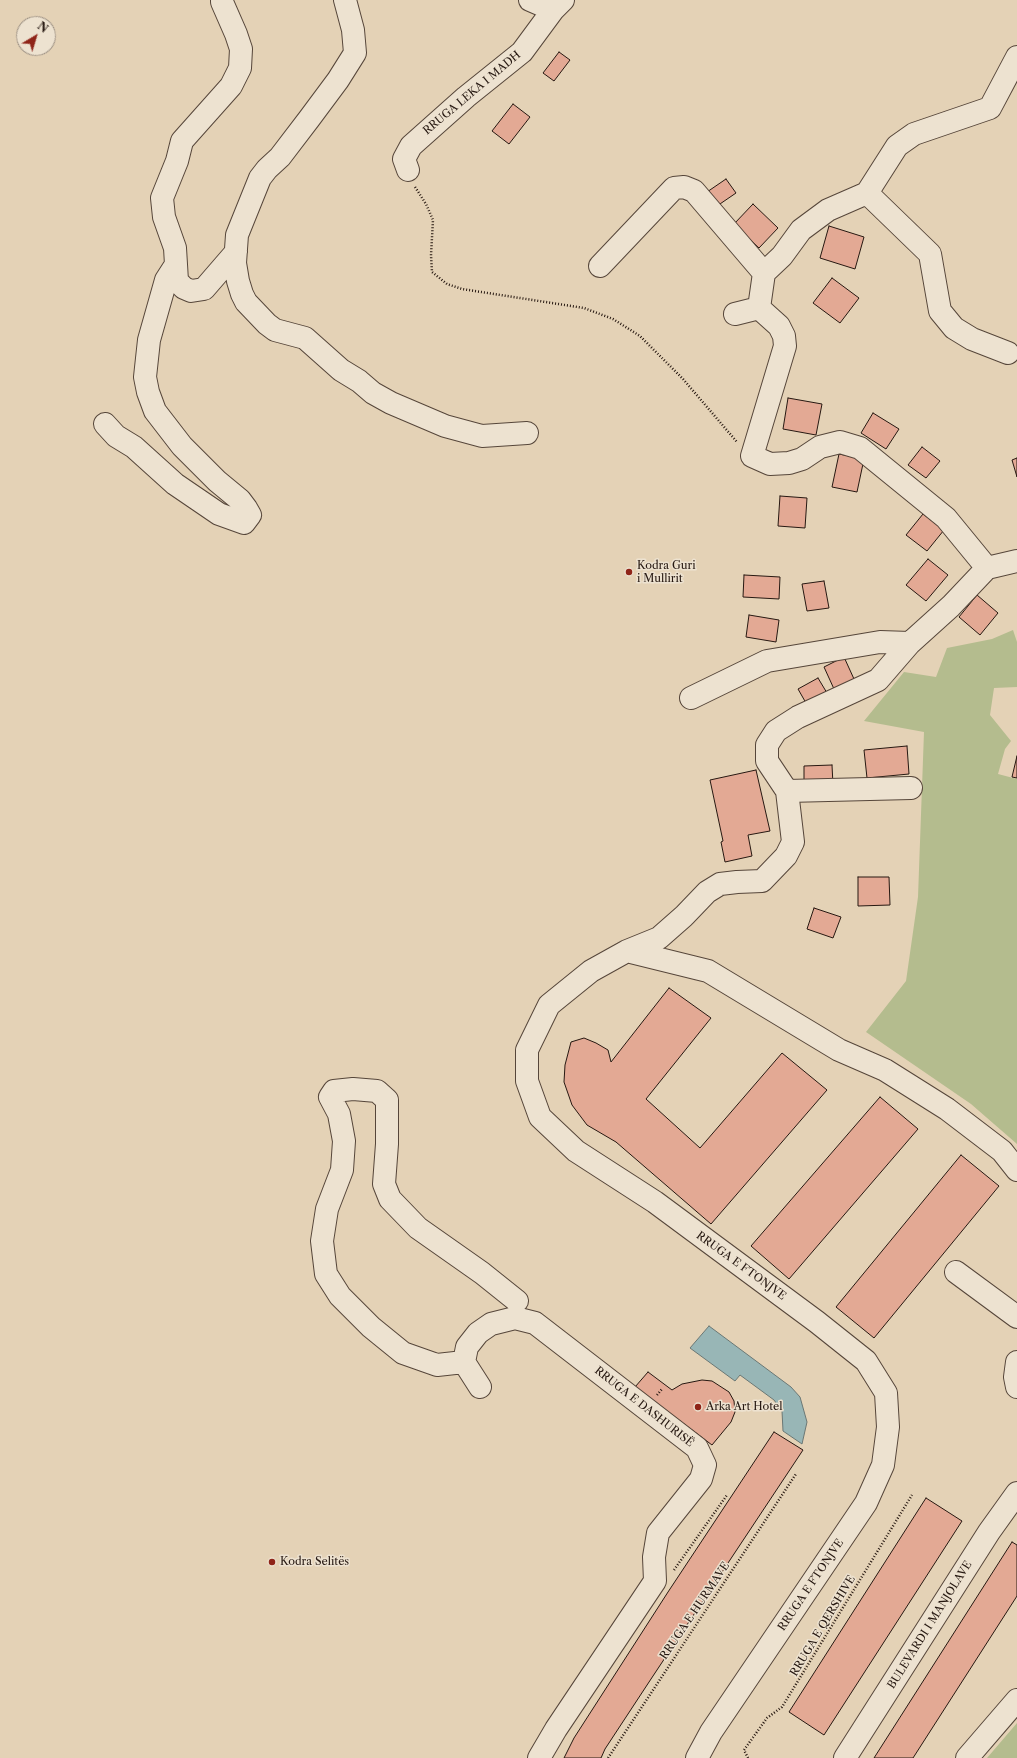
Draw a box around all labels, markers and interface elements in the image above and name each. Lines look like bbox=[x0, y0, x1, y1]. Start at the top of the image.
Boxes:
north arrow bbox=[16, 16, 56, 56]
text: N bbox=[35, 19, 51, 36]
street label: RRUGA LEKA I MADH bbox=[421, 48, 523, 138]
place label: Kodra Guri i Mullirit bbox=[637, 559, 696, 585]
marker: Kodra Guri i Mullirit bbox=[624, 567, 634, 577]
street label: RRUGA E FTONJVE bbox=[694, 1229, 788, 1303]
street label: RRUGA E DASHURISË bbox=[592, 1364, 696, 1450]
place label: Arka Art Hotel bbox=[706, 1400, 782, 1414]
marker: Arka Art Hotel bbox=[693, 1402, 703, 1412]
street label: RRUGA E FTONJVE bbox=[775, 1537, 847, 1633]
place label: Kodra Selitës bbox=[280, 1555, 349, 1569]
marker: Kodra Selitës bbox=[267, 1557, 277, 1567]
street label: BULEVARDI I MANJOLAVE bbox=[885, 1559, 975, 1691]
street label: RRUGA E HURMAVE bbox=[658, 1560, 732, 1662]
street label: RRUGA E QERSHIVE bbox=[788, 1573, 858, 1679]

